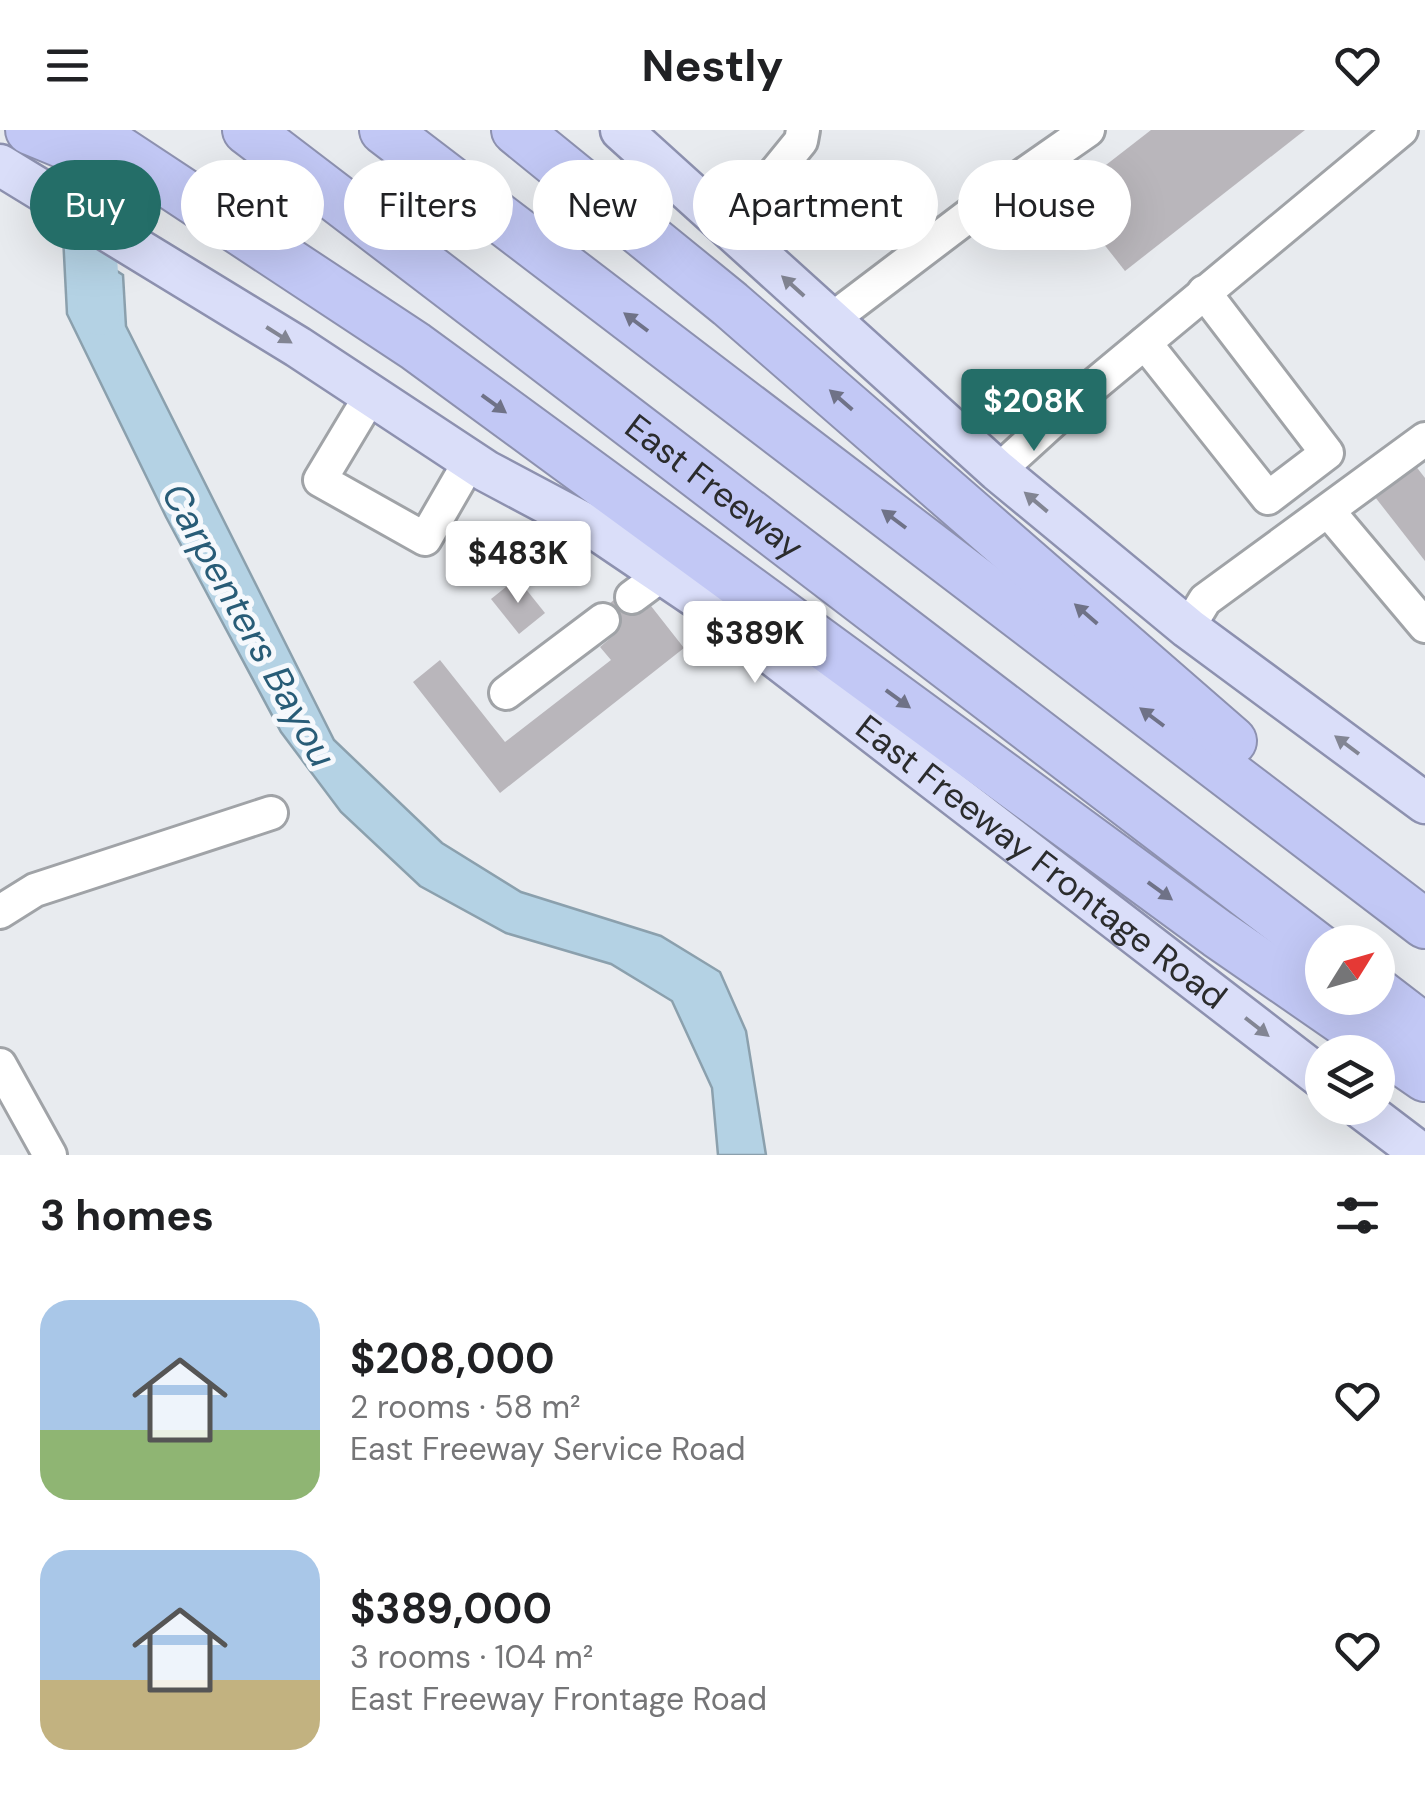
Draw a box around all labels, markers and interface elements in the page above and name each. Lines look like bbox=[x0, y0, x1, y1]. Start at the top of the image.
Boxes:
text: Nestly bbox=[642, 36, 783, 95]
icon: menu bbox=[40, 38, 95, 93]
icon: heart bbox=[1330, 38, 1385, 93]
chip: Buy bbox=[30, 160, 161, 250]
chip: Rent bbox=[181, 160, 324, 250]
chip: Filters bbox=[344, 160, 513, 250]
chip: New bbox=[533, 160, 673, 250]
chip: Apartment bbox=[693, 160, 938, 250]
chip: House bbox=[958, 160, 1131, 250]
one-way arrow bbox=[781, 275, 805, 298]
one-way arrow bbox=[623, 312, 649, 332]
one-way arrow bbox=[265, 326, 292, 344]
pin: $208K bbox=[964, 369, 1104, 454]
text: $208K bbox=[983, 380, 1085, 422]
one-way arrow bbox=[829, 390, 854, 412]
one-way arrow bbox=[481, 394, 507, 413]
street label: East Freeway bbox=[616, 404, 813, 570]
water label: Carpenters Bayou bbox=[150, 474, 348, 776]
one-way arrow bbox=[1023, 492, 1048, 513]
one-way arrow bbox=[881, 509, 907, 530]
pin: $483K bbox=[448, 521, 588, 606]
text: $483K bbox=[468, 532, 568, 574]
pin: $389K bbox=[685, 601, 825, 686]
one-way arrow bbox=[1073, 604, 1098, 625]
text: $389K bbox=[705, 612, 805, 654]
one-way arrow bbox=[884, 689, 911, 709]
street label: East Freeway Frontage Road bbox=[847, 705, 1236, 1019]
one-way arrow bbox=[1139, 707, 1165, 727]
one-way arrow bbox=[1334, 736, 1360, 756]
one-way arrow bbox=[1147, 881, 1173, 900]
north arrow bbox=[1305, 925, 1395, 1015]
map controls bbox=[1305, 925, 1395, 1125]
one-way arrow bbox=[1244, 1016, 1270, 1037]
button: layers bbox=[1305, 1035, 1395, 1125]
text: 3 homes bbox=[40, 1188, 214, 1243]
icon: filters bbox=[1330, 1188, 1385, 1243]
text: $208,000 bbox=[350, 1331, 555, 1386]
icon: home bbox=[120, 1340, 240, 1460]
icon: heart bbox=[1330, 1373, 1385, 1428]
text: 2 rooms · 58 m² bbox=[350, 1386, 581, 1428]
text: East Freeway Service Road bbox=[350, 1428, 746, 1470]
text: $389,000 bbox=[350, 1581, 552, 1636]
icon: home bbox=[120, 1590, 240, 1710]
icon: heart bbox=[1330, 1623, 1385, 1678]
text: 3 rooms · 104 m² bbox=[350, 1636, 593, 1678]
text: East Freeway Frontage Road bbox=[350, 1678, 767, 1720]

